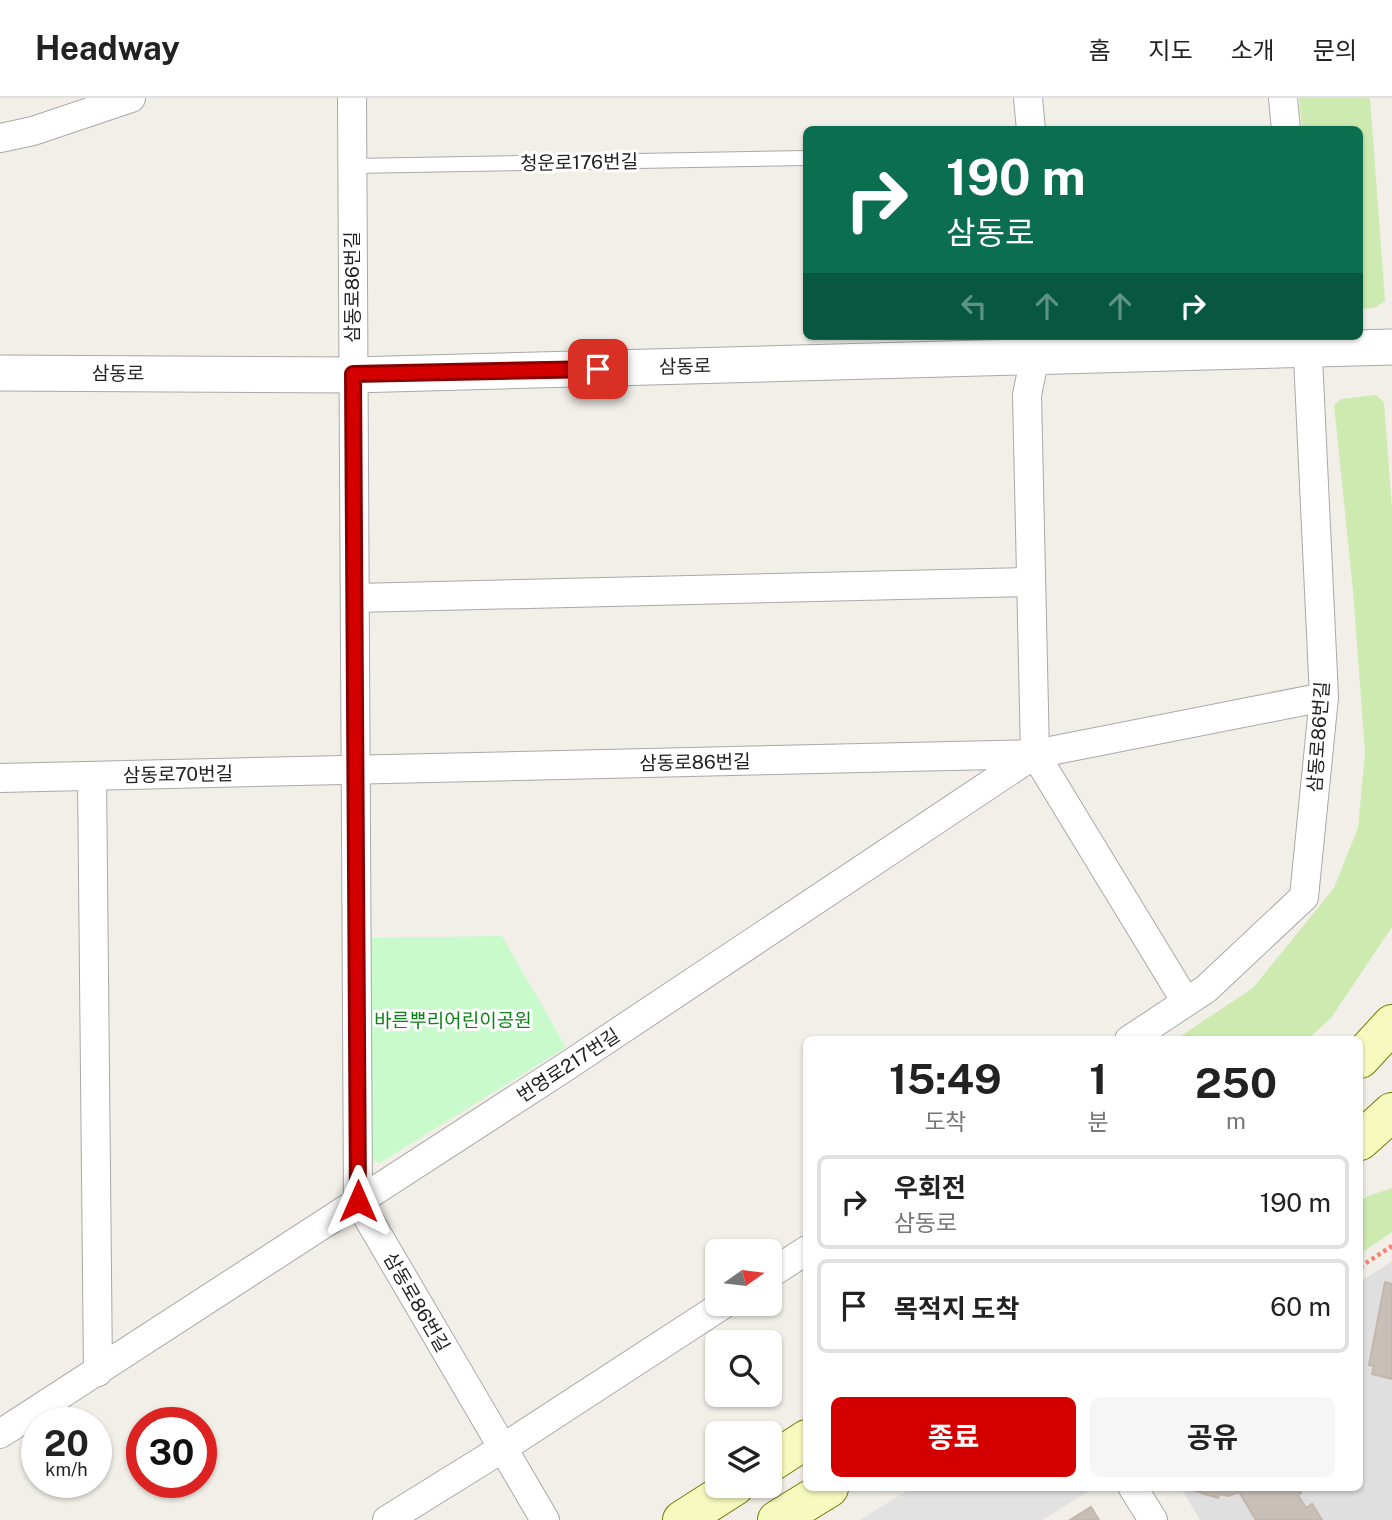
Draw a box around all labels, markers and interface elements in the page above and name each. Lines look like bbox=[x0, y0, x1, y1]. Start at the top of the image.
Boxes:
text: Headway bbox=[35, 29, 180, 67]
text: 홈 bbox=[1088, 36, 1110, 64]
text: 지도 bbox=[1148, 36, 1193, 64]
text: 소개 bbox=[1231, 36, 1275, 64]
text: 문의 bbox=[1313, 36, 1357, 64]
text: 190 m bbox=[946, 148, 1086, 206]
street label: 청운로176번길 bbox=[520, 150, 638, 174]
icon: right bbox=[831, 154, 922, 245]
text: 삼동로 bbox=[946, 214, 1034, 251]
street label: 삼동로86번길 bbox=[341, 231, 363, 343]
icon: left bbox=[955, 287, 993, 325]
icon: ahead bbox=[1028, 287, 1066, 325]
icon: ahead bbox=[1101, 287, 1139, 325]
icon: right bbox=[1174, 287, 1212, 325]
pin bbox=[568, 339, 628, 399]
icon: arrive bbox=[579, 350, 617, 388]
street label: 삼동로 bbox=[659, 355, 711, 377]
street label: 삼동로 bbox=[92, 362, 144, 384]
street label: 삼동로86번길 bbox=[1303, 681, 1333, 793]
street label: 삼동로86번길 bbox=[639, 750, 751, 774]
street label: 삼동로70번길 bbox=[123, 762, 233, 786]
park label: 바른뿌리어린이공원 bbox=[374, 1009, 532, 1031]
street label: 번영로217번길 bbox=[513, 1024, 623, 1106]
text: 15:49 bbox=[889, 1054, 1002, 1103]
text: 1 bbox=[1089, 1054, 1107, 1103]
text: 250 bbox=[1195, 1058, 1277, 1107]
text: m bbox=[1226, 1107, 1246, 1134]
text: 도착 bbox=[924, 1108, 967, 1135]
text: 분 bbox=[1088, 1108, 1109, 1135]
position arrow bbox=[321, 1164, 395, 1238]
text: 우회전 bbox=[894, 1172, 966, 1203]
icon: right bbox=[835, 1183, 873, 1221]
text: 190 m bbox=[1260, 1187, 1331, 1218]
text: 삼동로 bbox=[894, 1209, 957, 1236]
north arrow bbox=[705, 1239, 782, 1316]
map controls bbox=[705, 1239, 782, 1498]
street label: 삼동로86번길 bbox=[380, 1248, 454, 1356]
icon: arrive bbox=[835, 1287, 873, 1325]
text: 60 m bbox=[1270, 1291, 1331, 1322]
text: 목적지 도착 bbox=[894, 1293, 1019, 1324]
button: search bbox=[705, 1330, 782, 1407]
button: 종료 bbox=[831, 1397, 1076, 1477]
button: 공유 bbox=[1090, 1397, 1335, 1477]
speed limit sign: 30 bbox=[126, 1407, 217, 1498]
button: layers bbox=[705, 1421, 782, 1498]
text: 20 bbox=[44, 1423, 89, 1464]
text: km/h bbox=[45, 1459, 88, 1480]

